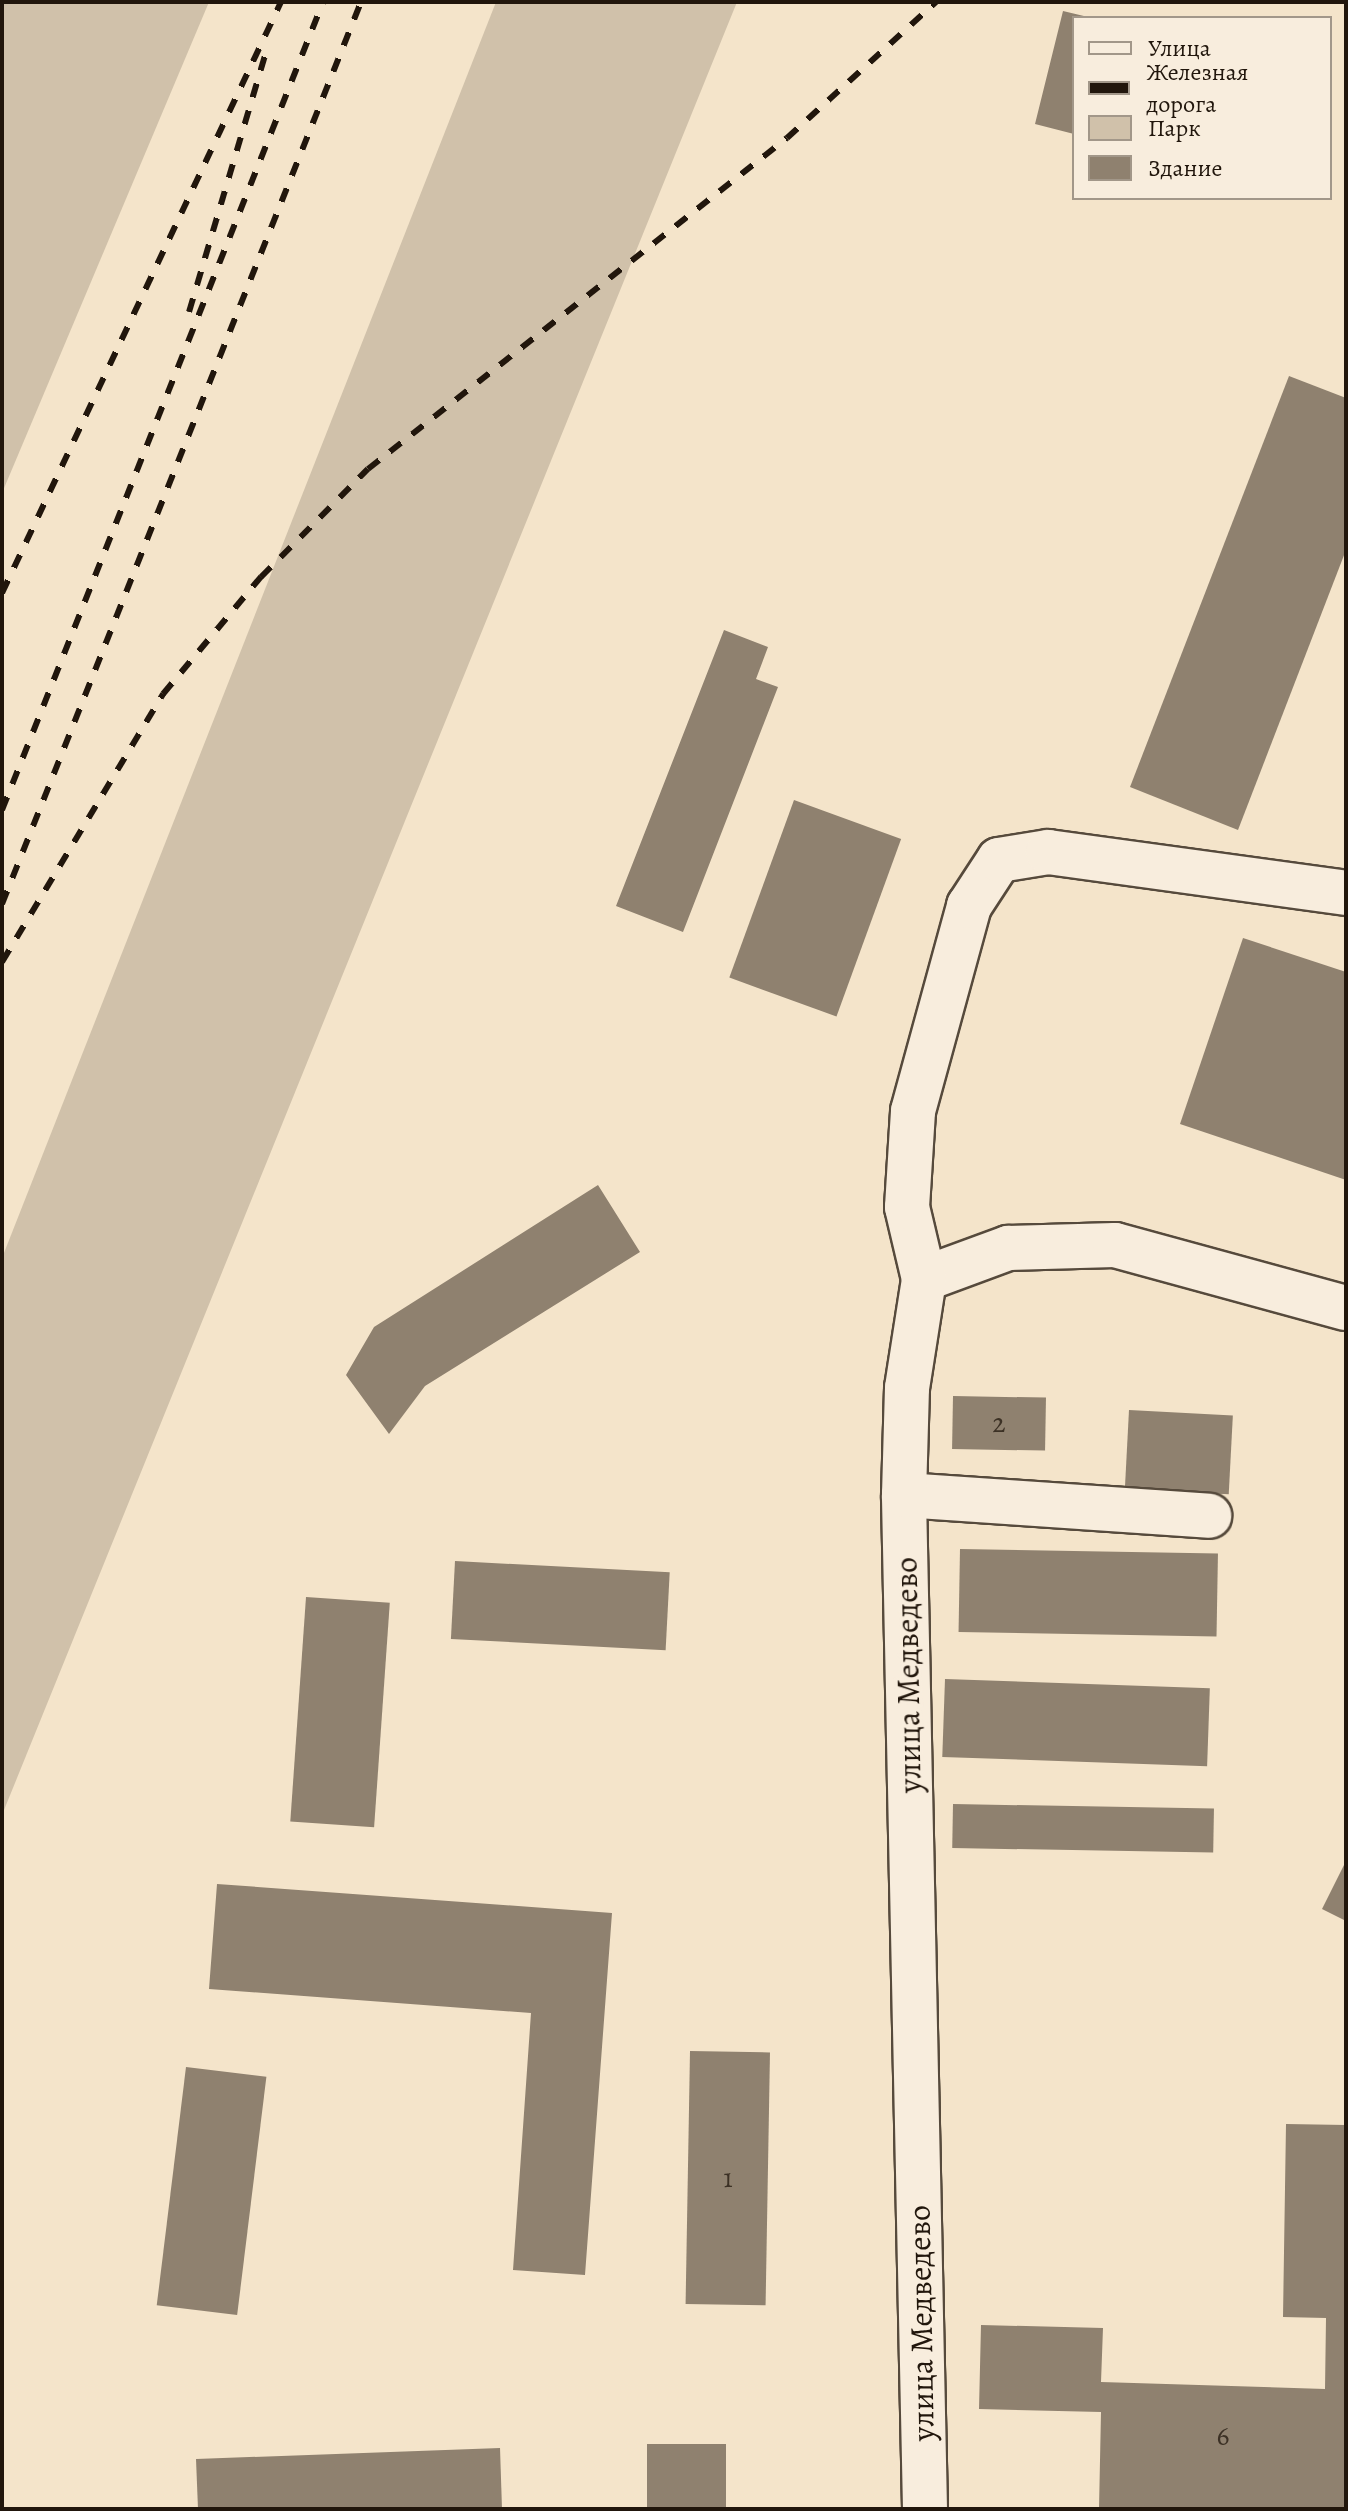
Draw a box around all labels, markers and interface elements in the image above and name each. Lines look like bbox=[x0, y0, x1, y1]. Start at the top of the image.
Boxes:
legend bbox=[1072, 16, 1332, 200]
text: Улица bbox=[1148, 32, 1211, 64]
text: Железная дорога bbox=[1146, 56, 1248, 120]
text: Парк bbox=[1148, 112, 1201, 144]
text: Здание bbox=[1148, 152, 1223, 184]
house number: 2 bbox=[992, 1406, 1006, 1440]
street label: улица Медведево bbox=[887, 1557, 929, 1793]
house number: 1 bbox=[723, 2161, 733, 2195]
street label: улица Медведево bbox=[900, 2205, 942, 2441]
house number: 6 bbox=[1217, 2419, 1229, 2453]

